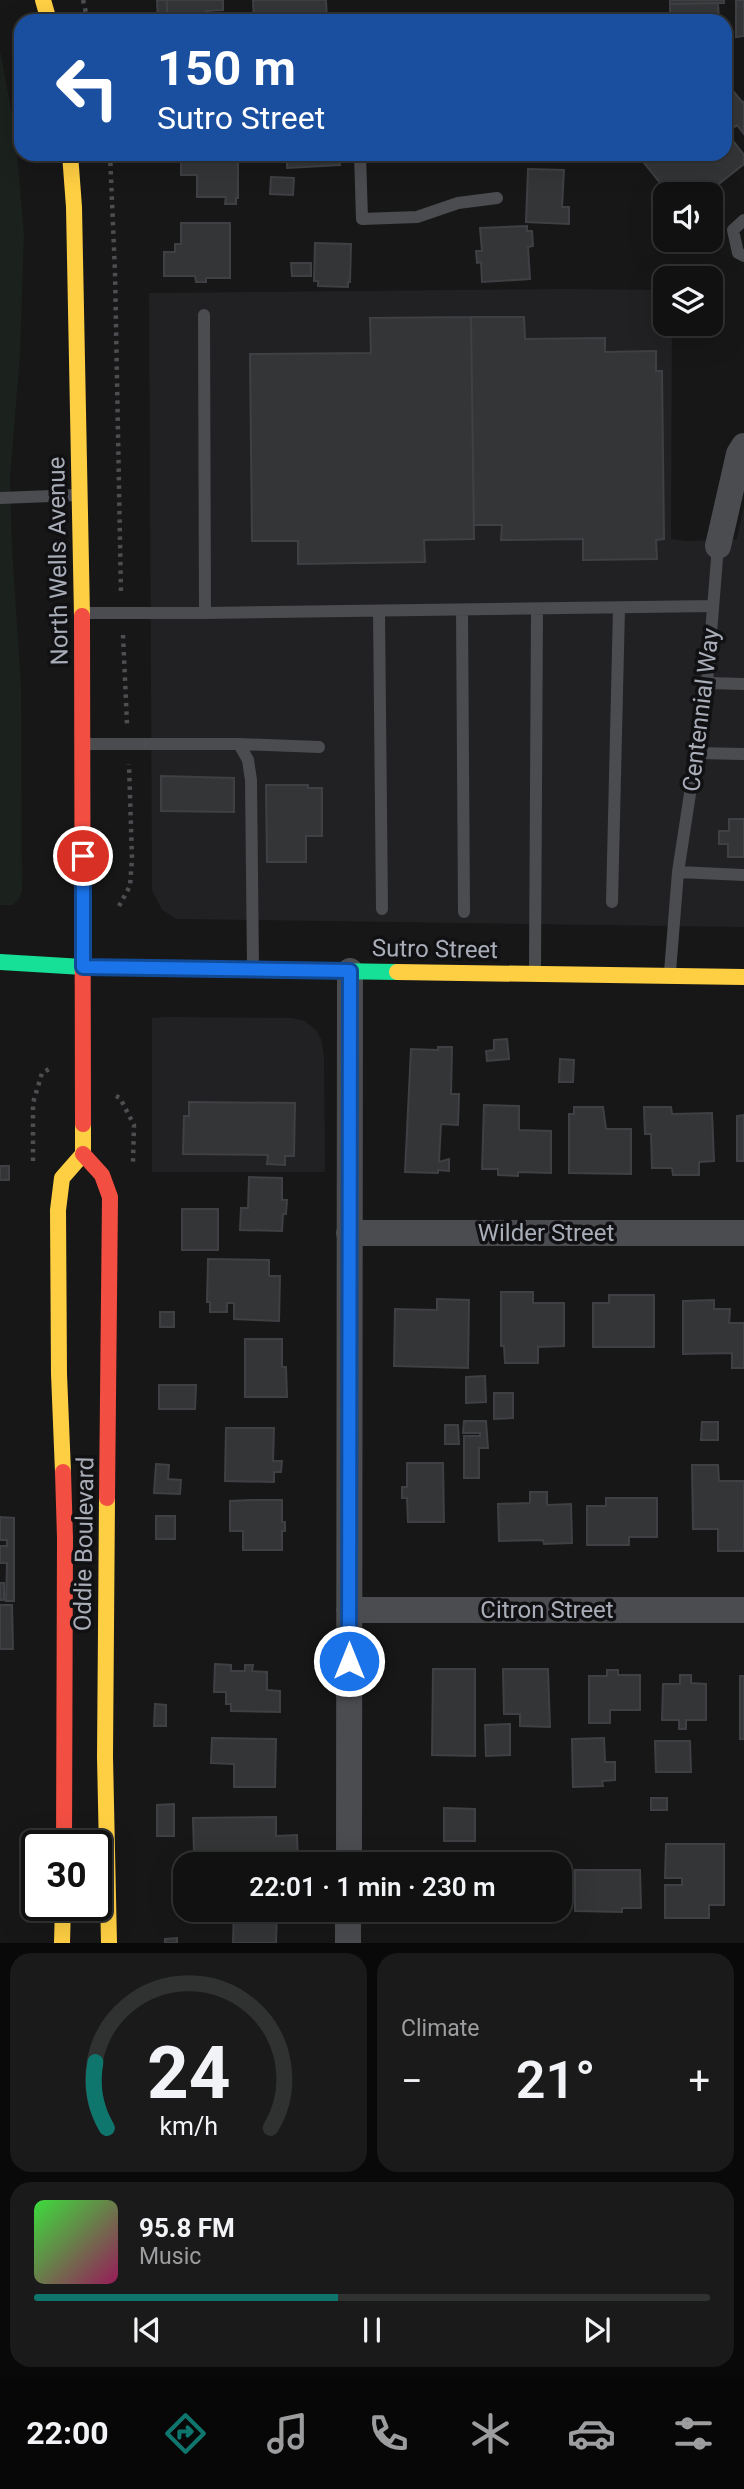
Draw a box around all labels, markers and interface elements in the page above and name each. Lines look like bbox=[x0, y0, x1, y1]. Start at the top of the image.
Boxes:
text: 150 m bbox=[157, 40, 296, 97]
icon: left bbox=[42, 42, 133, 133]
text: Sutro Street bbox=[157, 99, 325, 137]
map controls bbox=[653, 182, 723, 336]
button: sound bbox=[653, 182, 723, 252]
button: layers bbox=[653, 266, 723, 336]
street label: North Wells Avenue bbox=[42, 456, 74, 666]
street label: Centennial Way bbox=[677, 626, 725, 793]
pin bbox=[53, 826, 113, 886]
icon: arrive bbox=[64, 837, 102, 875]
street label: Sutro Street bbox=[372, 934, 498, 964]
street label: Wilder Street bbox=[478, 1219, 614, 1247]
street label: Oddie Boulevard bbox=[68, 1457, 100, 1631]
street label: Citron Street bbox=[480, 1596, 614, 1624]
position arrow bbox=[312, 1624, 386, 1698]
speed limit sign: 30 bbox=[21, 1830, 112, 1921]
text: 22:01 · 1 min · 230 m bbox=[249, 1872, 496, 1902]
text: Climate bbox=[401, 2015, 480, 2042]
text: 24 bbox=[147, 2031, 230, 2117]
text: 21° bbox=[516, 2050, 595, 2111]
text: − bbox=[401, 2059, 423, 2103]
text: + bbox=[688, 2059, 710, 2103]
text: km/h bbox=[159, 2112, 218, 2141]
text: 95.8 FM bbox=[139, 2213, 235, 2243]
text: Music bbox=[139, 2243, 201, 2270]
icon: previous bbox=[128, 2311, 166, 2349]
icon: pause bbox=[353, 2311, 391, 2349]
icon: next bbox=[578, 2311, 616, 2349]
icon: directions bbox=[161, 2409, 210, 2458]
icon: music bbox=[263, 2409, 312, 2458]
icon: phone bbox=[364, 2409, 413, 2458]
icon: climate bbox=[466, 2409, 515, 2458]
icon: car bbox=[567, 2409, 616, 2458]
icon: filters bbox=[669, 2409, 718, 2458]
text: 22:00 bbox=[26, 2414, 109, 2452]

